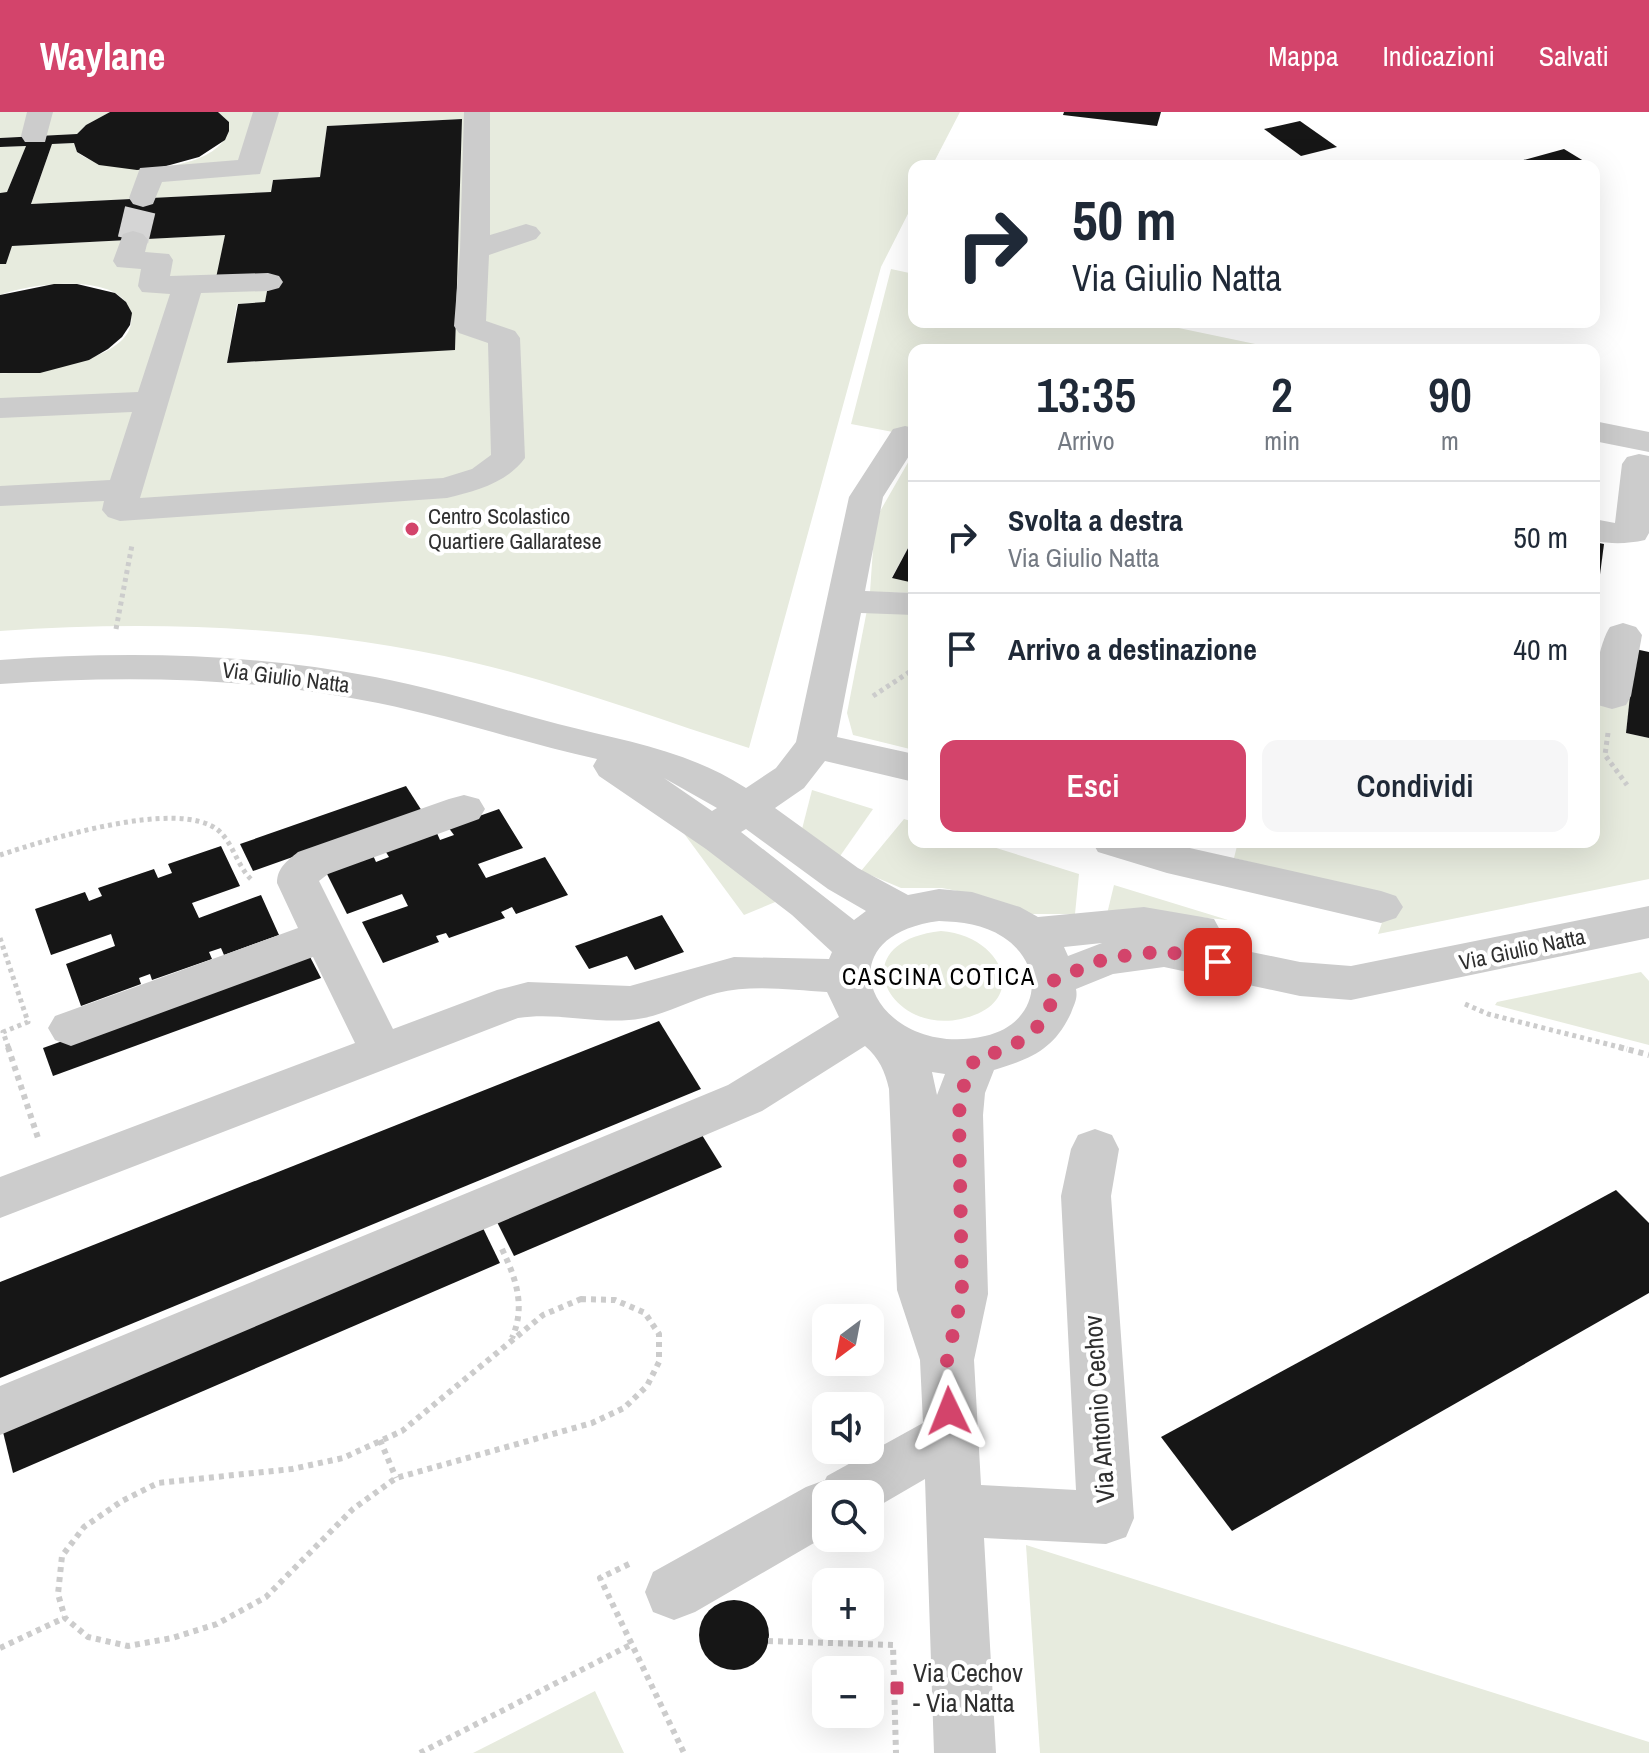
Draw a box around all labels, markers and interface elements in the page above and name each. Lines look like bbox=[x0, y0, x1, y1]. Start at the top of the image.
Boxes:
text: Waylane bbox=[40, 31, 165, 82]
text: Mappa bbox=[1268, 37, 1338, 75]
text: Indicazioni bbox=[1382, 37, 1495, 75]
text: Salvati bbox=[1539, 37, 1609, 75]
text: 50 m bbox=[1072, 182, 1177, 257]
icon: right bbox=[940, 192, 1044, 296]
text: Via Giulio Natta bbox=[1072, 254, 1282, 302]
text: 13:35 bbox=[1036, 362, 1136, 427]
text: 2 bbox=[1271, 362, 1293, 427]
text: 90 bbox=[1428, 362, 1472, 427]
text: Arrivo bbox=[1058, 423, 1115, 458]
text: min bbox=[1264, 423, 1300, 458]
text: m bbox=[1441, 423, 1459, 458]
text: Svolta a destra bbox=[1008, 500, 1183, 540]
place label: Centro Scolastico Quartiere Gallaratese bbox=[428, 501, 601, 556]
icon: right bbox=[940, 515, 984, 559]
text: 50 m bbox=[1513, 517, 1568, 557]
marker: Centro Scolastico Quartiere Gallaratese bbox=[403, 520, 421, 538]
text: Via Giulio Natta bbox=[1008, 540, 1159, 575]
icon: arrive bbox=[940, 627, 984, 671]
text: Arrivo a destinazione bbox=[1008, 629, 1257, 669]
text: 40 m bbox=[1513, 629, 1568, 669]
street label: Via Giulio Natta bbox=[221, 654, 351, 700]
button: Esci bbox=[940, 740, 1246, 832]
button: Condividi bbox=[1262, 740, 1568, 832]
street label: Via Giulio Natta bbox=[1456, 921, 1588, 977]
pin bbox=[1184, 928, 1252, 996]
icon: arrive bbox=[1196, 940, 1240, 984]
district label: CASCINA COTICA bbox=[842, 960, 1036, 992]
north arrow bbox=[812, 1304, 884, 1376]
map controls bbox=[812, 1304, 884, 1728]
street label: Via Antonio Cechov bbox=[1074, 1314, 1123, 1504]
position arrow bbox=[907, 1369, 991, 1453]
button: sound bbox=[812, 1392, 884, 1464]
button: search bbox=[812, 1480, 884, 1552]
button: + bbox=[812, 1568, 884, 1640]
place label: Via Cechov - Via Natta bbox=[913, 1655, 1023, 1720]
button: − bbox=[812, 1656, 884, 1728]
marker: Via Cechov - Via Natta bbox=[888, 1679, 906, 1697]

